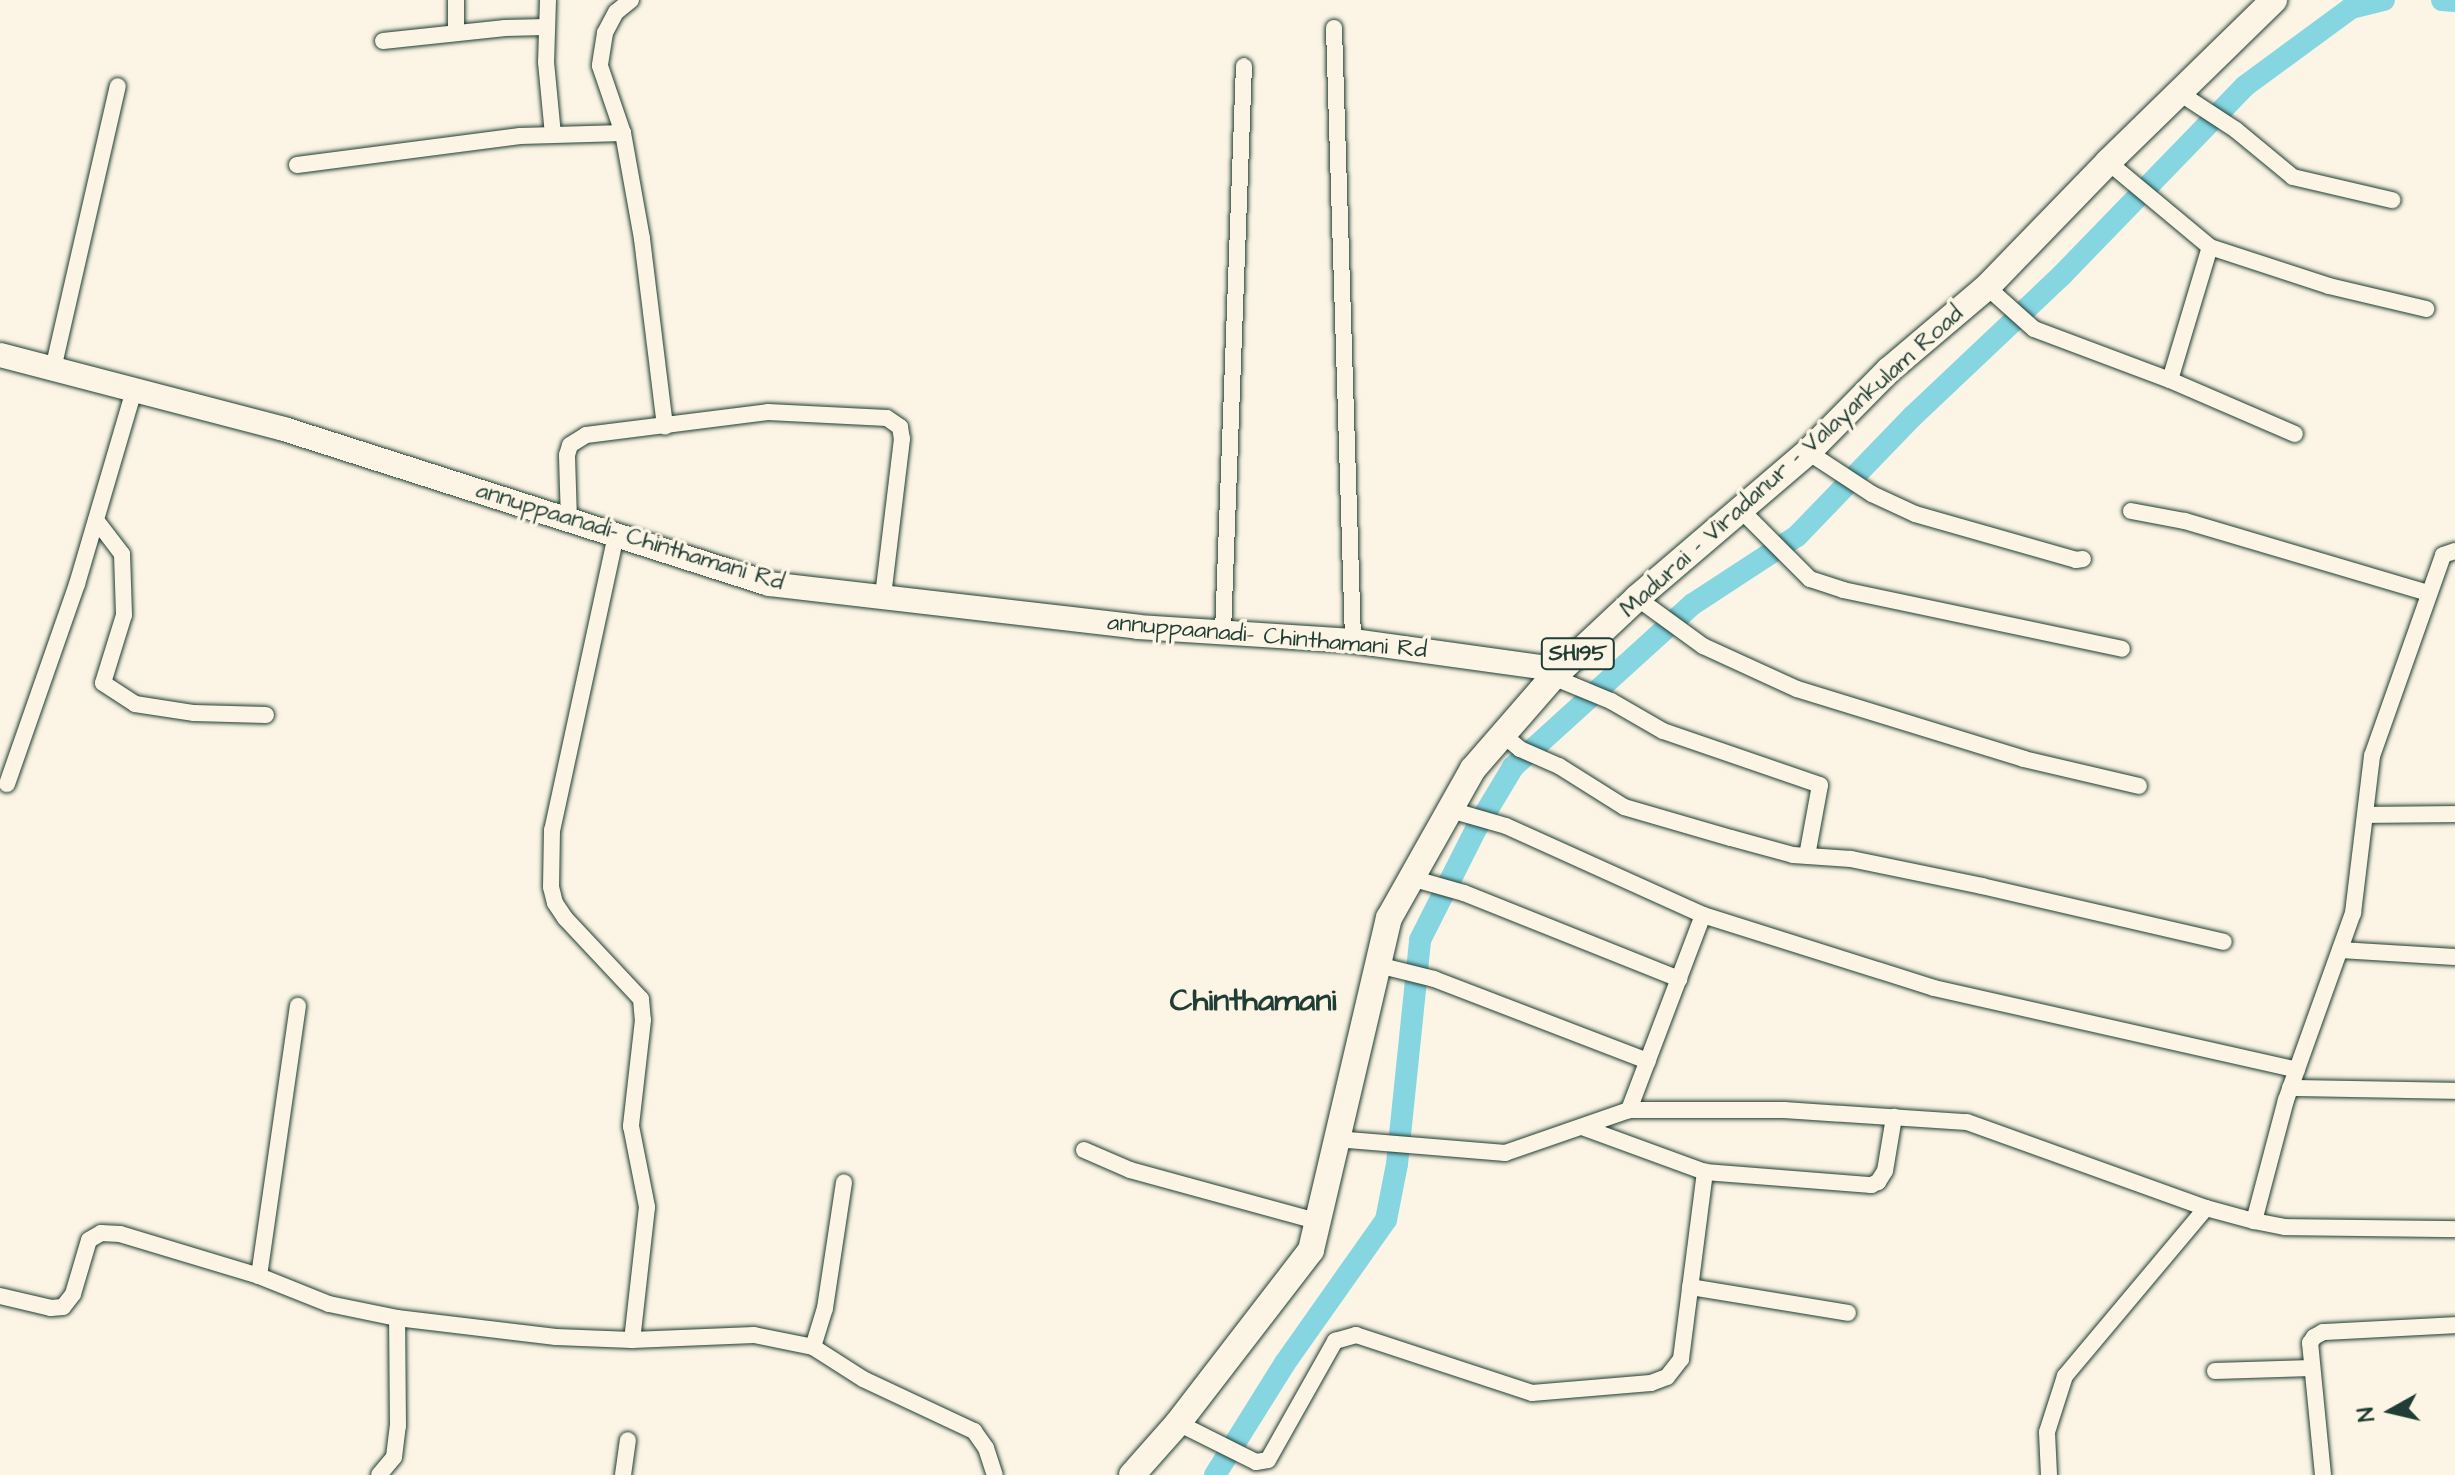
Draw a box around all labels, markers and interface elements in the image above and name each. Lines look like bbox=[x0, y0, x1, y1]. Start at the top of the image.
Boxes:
street label: Madurai - Viradanur - Valayankulam Road bbox=[1614, 300, 1970, 624]
street label: annuppaanadi- Chinthamani Rd bbox=[472, 476, 788, 598]
street label: annuppaanadi- Chinthamani Rd bbox=[1106, 609, 1428, 665]
road number: SH195 bbox=[1540, 636, 1616, 672]
district label: Chinthamani bbox=[1170, 982, 1336, 1020]
north arrow bbox=[2351, 1371, 2431, 1451]
text: N bbox=[2350, 1405, 2383, 1423]

